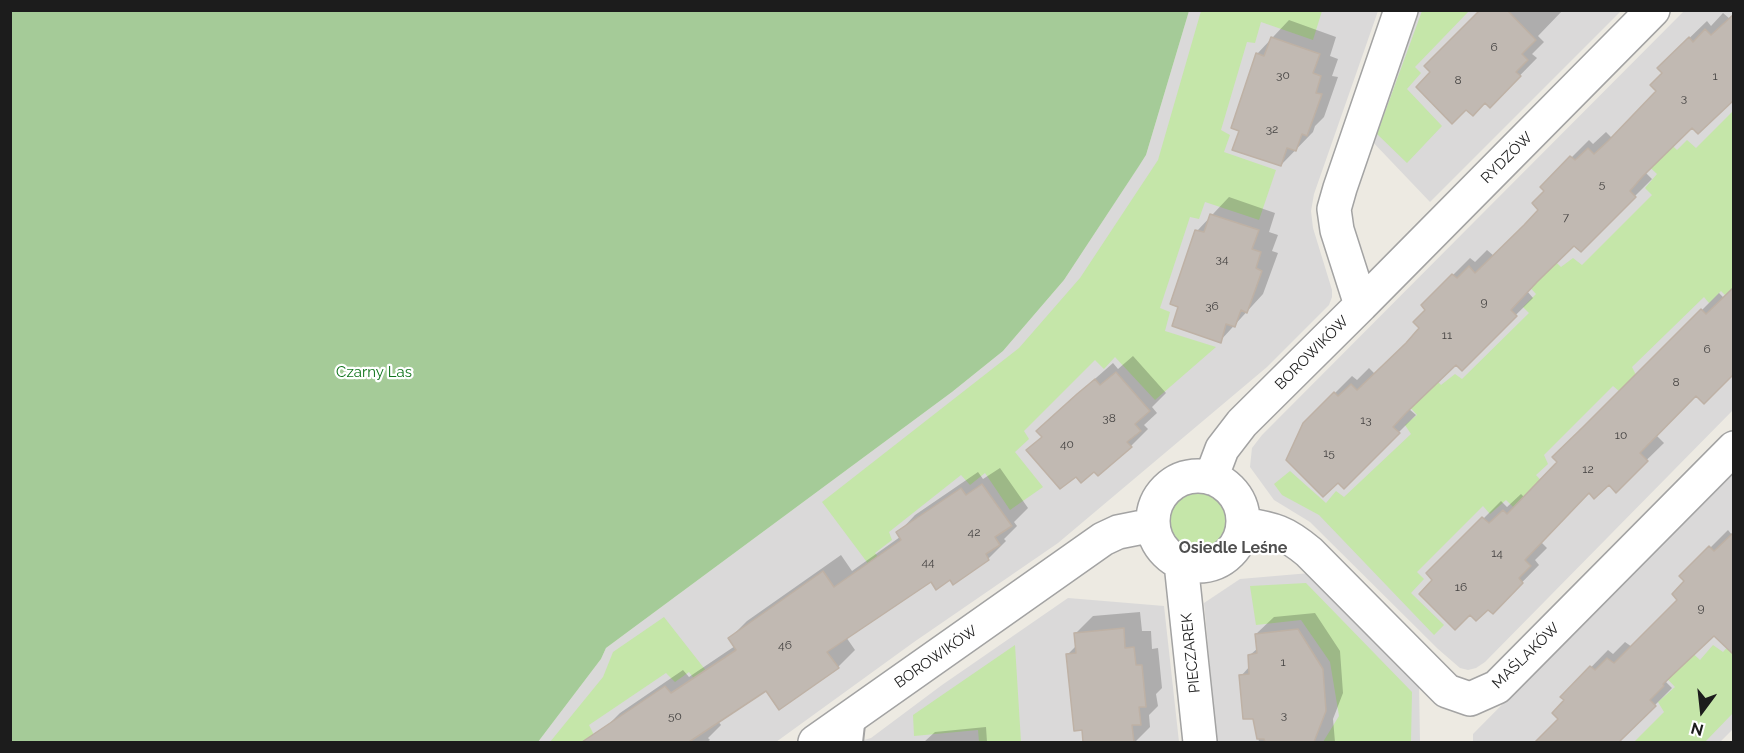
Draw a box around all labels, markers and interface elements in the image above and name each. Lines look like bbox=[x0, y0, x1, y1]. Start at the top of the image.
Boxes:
house number: 6 bbox=[1490, 40, 1498, 54]
house number: 30 bbox=[1276, 68, 1290, 82]
house number: 1 bbox=[1712, 69, 1718, 83]
house number: 8 bbox=[1454, 73, 1462, 87]
house number: 3 bbox=[1681, 91, 1687, 105]
house number: 32 bbox=[1266, 122, 1278, 136]
street label: RYDZÓW bbox=[1478, 129, 1536, 187]
house number: 5 bbox=[1599, 177, 1605, 191]
house number: 7 bbox=[1563, 210, 1569, 224]
house number: 34 bbox=[1216, 252, 1228, 266]
house number: 9 bbox=[1480, 295, 1488, 309]
house number: 36 bbox=[1205, 299, 1219, 313]
street label: BOROWIKÓW bbox=[1271, 312, 1353, 394]
house number: 11 bbox=[1442, 328, 1452, 342]
house number: 6 bbox=[1703, 342, 1711, 356]
park label: Czarny Las bbox=[336, 363, 412, 381]
house number: 8 bbox=[1672, 375, 1680, 389]
house number: 38 bbox=[1102, 411, 1116, 425]
house number: 13 bbox=[1360, 413, 1372, 427]
house number: 10 bbox=[1615, 428, 1627, 442]
house number: 40 bbox=[1060, 437, 1074, 451]
house number: 15 bbox=[1323, 446, 1335, 460]
house number: 12 bbox=[1582, 462, 1594, 476]
house number: 42 bbox=[968, 525, 980, 539]
district label: Osiedle Leśne bbox=[1179, 538, 1287, 558]
house number: 14 bbox=[1491, 546, 1503, 560]
house number: 44 bbox=[921, 555, 935, 569]
house number: 16 bbox=[1455, 580, 1467, 594]
house number: 9 bbox=[1697, 601, 1705, 615]
street label: PIECZAREK bbox=[1178, 612, 1204, 694]
street label: MAŚLAKÓW bbox=[1489, 619, 1563, 693]
street label: BOROWIKÓW bbox=[891, 622, 981, 692]
house number: 46 bbox=[778, 638, 792, 652]
house number: 1 bbox=[1280, 655, 1286, 669]
north arrow bbox=[1672, 681, 1732, 741]
house number: 3 bbox=[1281, 708, 1287, 722]
house number: 50 bbox=[668, 709, 682, 723]
text: N bbox=[1689, 718, 1706, 740]

